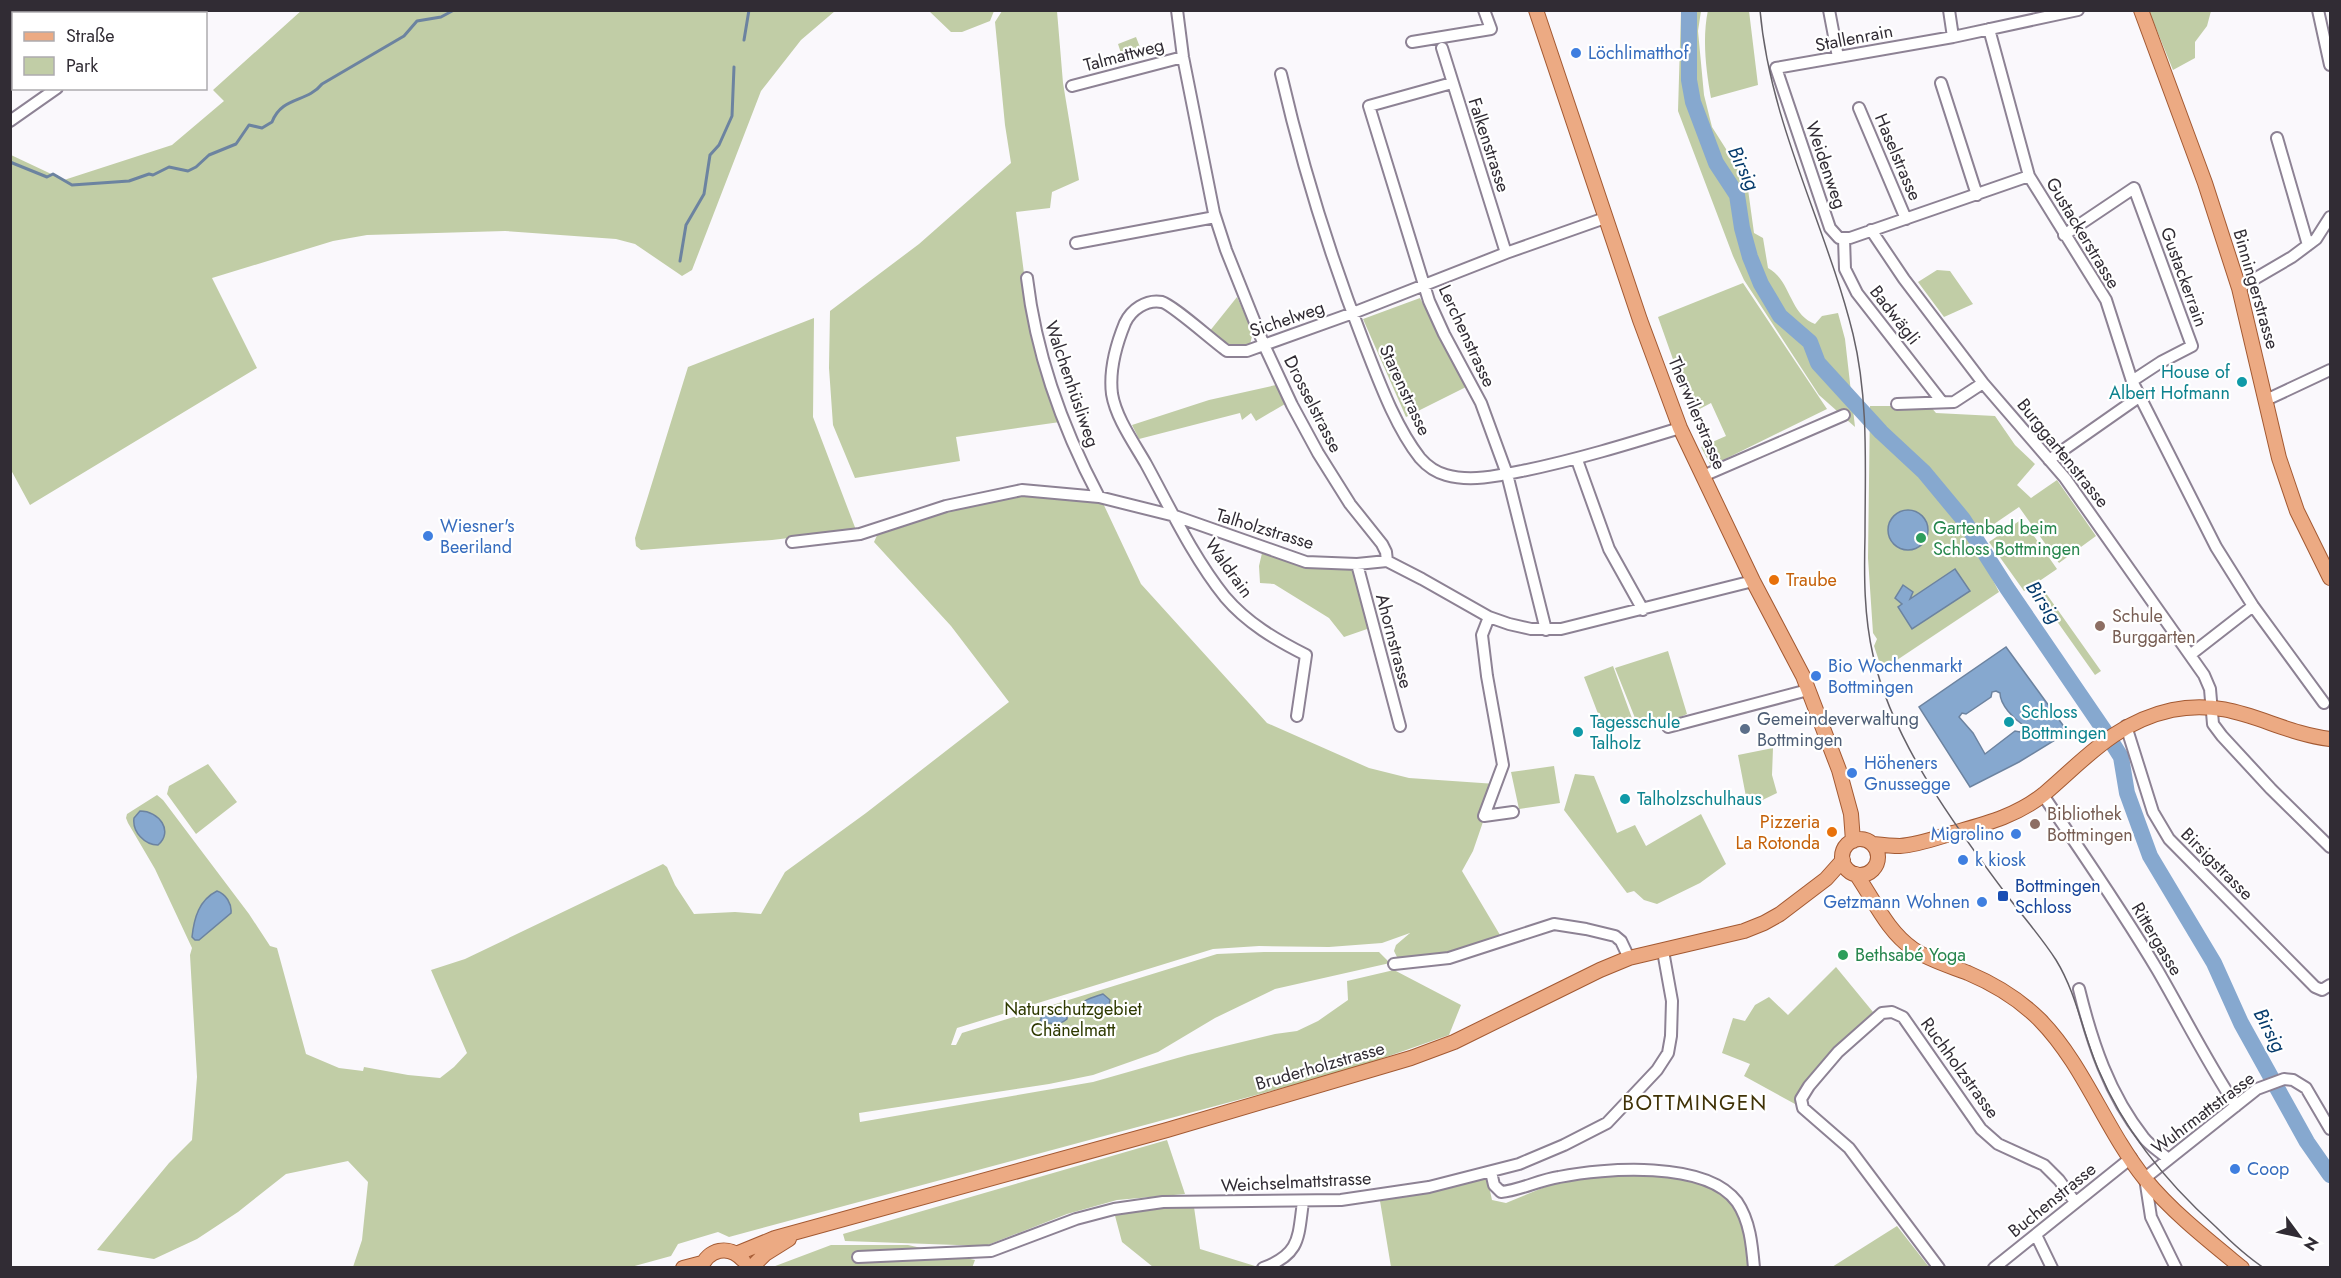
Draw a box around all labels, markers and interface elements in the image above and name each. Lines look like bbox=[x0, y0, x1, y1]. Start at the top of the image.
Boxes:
legend bbox=[12, 12, 207, 90]
street label: Stallenrain bbox=[1813, 18, 1895, 58]
text: Straße bbox=[66, 23, 114, 49]
street label: Talmattweg bbox=[1081, 32, 1167, 78]
place label: Löchlimatthof bbox=[1588, 40, 1689, 66]
marker: Löchlimatthof bbox=[1569, 46, 1583, 60]
text: Park bbox=[66, 53, 98, 79]
street label: Falkenstrasse bbox=[1462, 94, 1516, 196]
street label: Haselstrasse bbox=[1868, 109, 1928, 205]
street label: Weidenweg bbox=[1799, 118, 1853, 212]
water label: Birsig bbox=[1720, 141, 1767, 195]
street label: Gustackerstrasse bbox=[2040, 173, 2126, 293]
street label: Gustackerrain bbox=[2154, 224, 2214, 330]
street label: Binningerstrasse bbox=[2226, 226, 2286, 352]
street label: Badwägli bbox=[1864, 280, 1926, 350]
street label: Lerchenstrasse bbox=[1432, 281, 1502, 391]
street label: Sichelweg bbox=[1246, 294, 1328, 344]
street label: Walchenhüsliweg bbox=[1038, 317, 1106, 451]
street label: Starenstrasse bbox=[1373, 340, 1437, 440]
street label: Drosselstrasse bbox=[1277, 351, 1349, 457]
street label: Therwilerstrasse bbox=[1661, 352, 1733, 474]
place label: House of Albert Hofmann bbox=[2109, 359, 2231, 406]
marker: House of Albert Hofmann bbox=[2235, 375, 2249, 389]
street label: Burggartenstrasse bbox=[2011, 393, 2115, 513]
street label: Talholzstrasse bbox=[1213, 502, 1317, 556]
place label: Wiesner's Beeriland bbox=[440, 513, 515, 560]
place label: Gartenbad beim Schloss Bottmingen bbox=[1933, 515, 2080, 562]
marker: Wiesner's Beeriland bbox=[421, 529, 435, 543]
marker: Gartenbad beim Schloss Bottmingen bbox=[1914, 531, 1928, 545]
street label: Waldrain bbox=[1198, 533, 1260, 603]
place label: Traube bbox=[1786, 567, 1837, 593]
marker: Traube bbox=[1767, 573, 1781, 587]
water label: Birsig bbox=[2019, 575, 2069, 630]
street label: Ahornstrasse bbox=[1369, 591, 1419, 691]
place label: Schule Burggarten bbox=[2112, 603, 2196, 650]
marker: Schule Burggarten bbox=[2093, 619, 2107, 633]
place label: Bio Wochenmarkt Bottmingen bbox=[1828, 653, 1963, 700]
marker: Bio Wochenmarkt Bottmingen bbox=[1809, 669, 1823, 683]
place label: Schloss Bottmingen bbox=[2021, 699, 2107, 746]
place label: Gemeindeverwaltung Bottmingen bbox=[1757, 706, 1919, 753]
place label: Tagesschule Talholz bbox=[1590, 709, 1680, 756]
marker: Schloss Bottmingen bbox=[2002, 715, 2016, 729]
marker: Gemeindeverwaltung Bottmingen bbox=[1738, 722, 1752, 736]
marker: Tagesschule Talholz bbox=[1571, 725, 1585, 739]
place label: Höheners Gnussegge bbox=[1864, 750, 1950, 797]
marker: Höheners Gnussegge bbox=[1845, 766, 1859, 780]
place label: Talholzschulhaus bbox=[1637, 786, 1762, 812]
marker: Talholzschulhaus bbox=[1618, 792, 1632, 806]
place label: Bibliothek Bottmingen bbox=[2047, 801, 2133, 848]
place label: Pizzeria La Rotonda bbox=[1735, 809, 1820, 856]
marker: Bibliothek Bottmingen bbox=[2028, 817, 2042, 831]
place label: Migrolino bbox=[1931, 821, 2004, 847]
street label: Birsigstrasse bbox=[2175, 822, 2259, 906]
marker: Pizzeria La Rotonda bbox=[1825, 825, 1839, 839]
marker: Migrolino bbox=[2009, 827, 2023, 841]
place label: k kiosk bbox=[1975, 847, 2026, 873]
marker: k kiosk bbox=[1956, 853, 1970, 867]
place label: Bottmingen Schloss bbox=[2015, 873, 2101, 920]
place label: Getzmann Wohnen bbox=[1823, 889, 1970, 915]
marker: Bottmingen Schloss bbox=[1996, 889, 2010, 903]
marker: Getzmann Wohnen bbox=[1975, 895, 1989, 909]
street label: Rittergasse bbox=[2125, 897, 2189, 981]
place label: Bethsabé Yoga bbox=[1855, 942, 1966, 968]
marker: Bethsabé Yoga bbox=[1836, 948, 1850, 962]
park label: Naturschutzgebiet Chänelmatt bbox=[1004, 996, 1143, 1043]
water label: Birsig bbox=[2246, 1003, 2293, 1058]
street label: Ruchholzstrasse bbox=[1914, 1012, 2006, 1124]
street label: Bruderholzstrasse bbox=[1252, 1035, 1388, 1097]
street label: Wuhrmattstrasse bbox=[2146, 1066, 2260, 1160]
district label: BOTTMINGEN bbox=[1622, 1088, 1768, 1118]
street label: Buchenstrasse bbox=[2002, 1156, 2102, 1244]
place label: Coop bbox=[2247, 1156, 2289, 1182]
marker: Coop bbox=[2228, 1162, 2242, 1176]
street label: Weichselmattstrasse bbox=[1220, 1165, 1372, 1199]
north arrow bbox=[2269, 1206, 2329, 1266]
text: N bbox=[2298, 1232, 2324, 1255]

